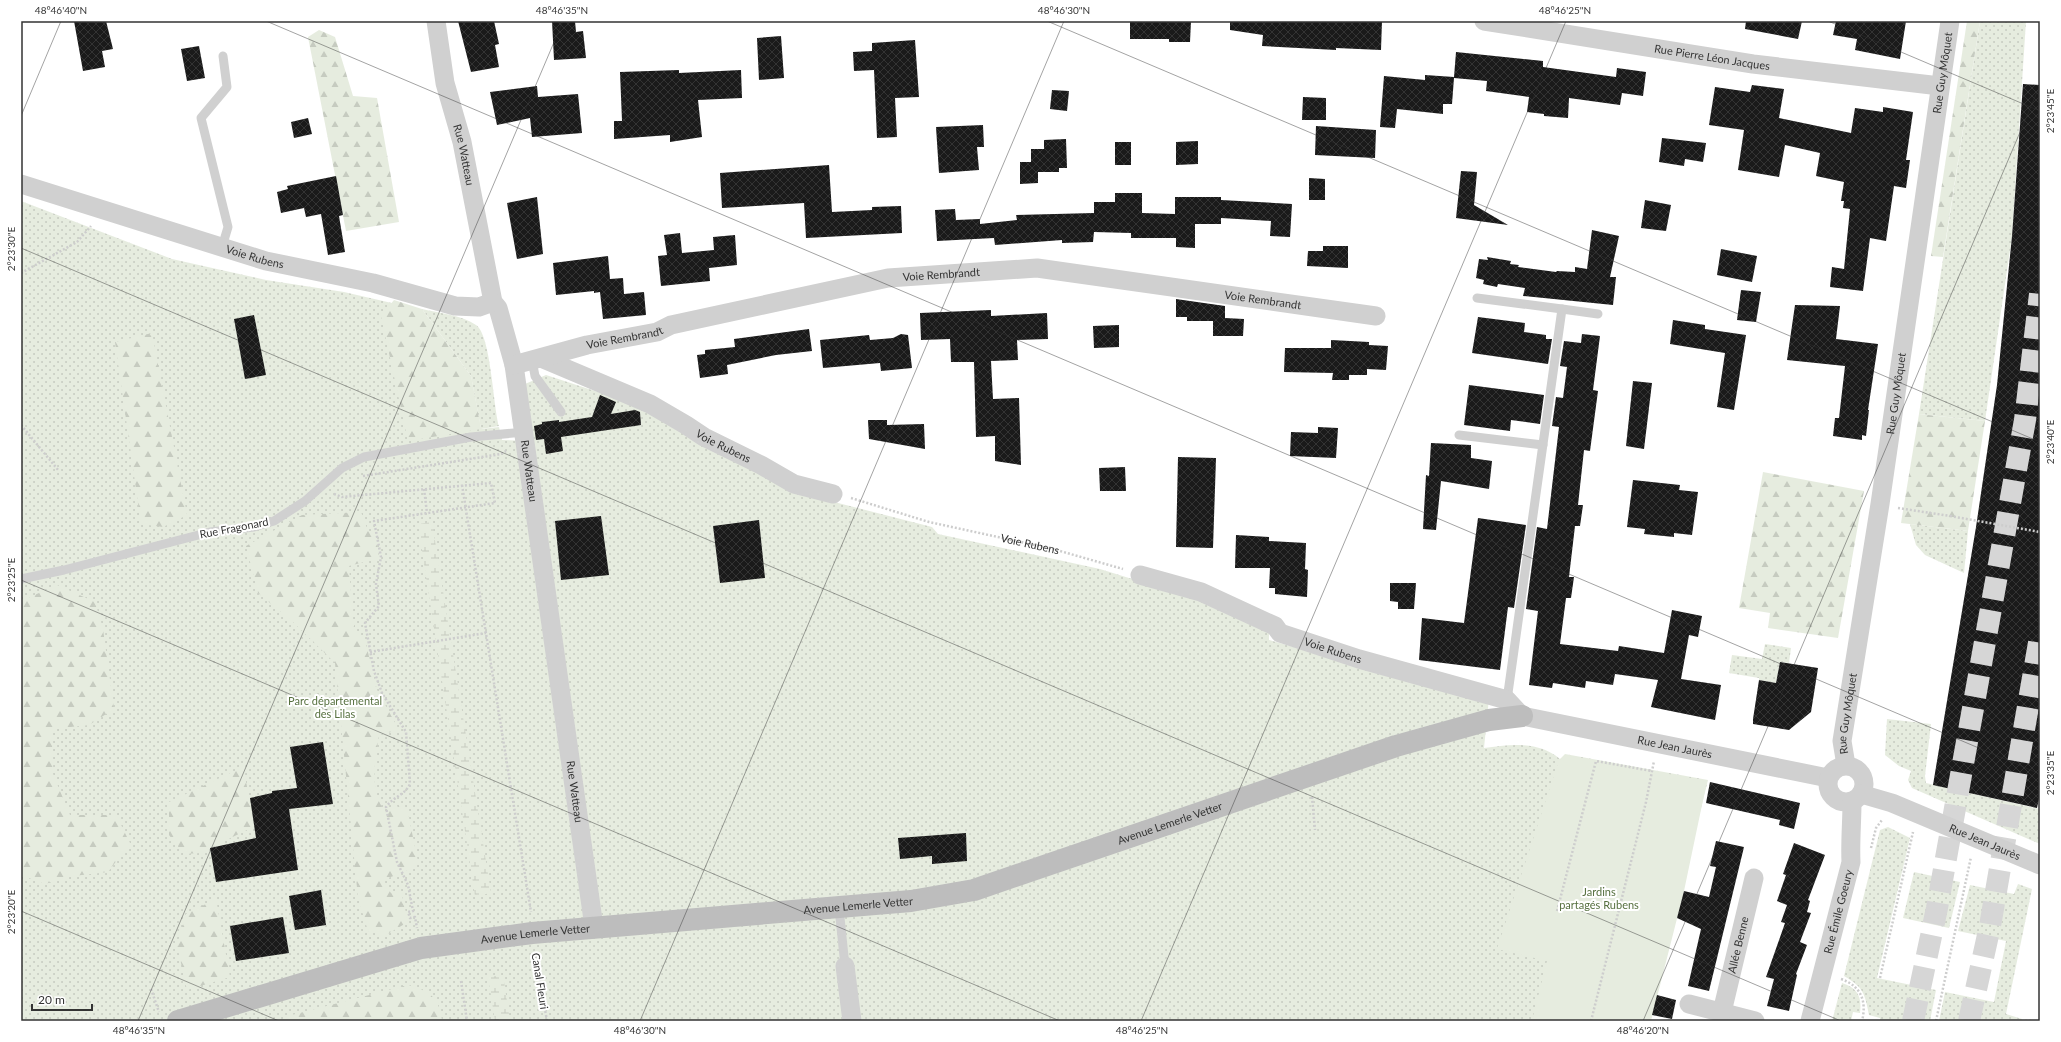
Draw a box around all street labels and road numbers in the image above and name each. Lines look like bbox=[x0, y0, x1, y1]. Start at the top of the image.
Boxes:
street label: Rue Guy Môquet bbox=[1930, 31, 1954, 114]
street label: Rue Pierre Léon Jacques bbox=[1653, 41, 1771, 72]
street label: Rue Watteau bbox=[451, 123, 477, 186]
street label: Voie Rubens bbox=[224, 242, 285, 271]
street label: Voie Rembrandt bbox=[902, 265, 980, 283]
street label: Voie Rembrandt bbox=[1224, 288, 1302, 311]
street label: Voie Rembrandt bbox=[585, 323, 665, 351]
street label: Rue Guy Môquet bbox=[1883, 352, 1908, 435]
street label: Voie Rubens bbox=[694, 426, 753, 465]
street label: Rue Watteau bbox=[519, 439, 540, 503]
street label: Rue Fragonard bbox=[198, 514, 269, 541]
street label: Voie Rubens bbox=[1000, 531, 1061, 557]
street label: Voie Rubens bbox=[1303, 634, 1363, 665]
street label: Rue Guy Môquet bbox=[1835, 672, 1859, 755]
street label: Rue Jean Jaurès bbox=[1636, 733, 1714, 760]
street label: Rue Watteau bbox=[564, 760, 586, 823]
street label: Avenue Lemerle Vetter bbox=[1116, 799, 1224, 847]
street label: Rue Jean Jaurès bbox=[1948, 821, 2023, 862]
street label: Rue Émile Goeury bbox=[1821, 868, 1855, 955]
street label: Avenue Lemerle Vetter bbox=[803, 894, 913, 916]
street label: Allée Benne bbox=[1724, 915, 1751, 975]
street label: Avenue Lemerle Vetter bbox=[480, 921, 590, 946]
street label: Canal Fleuri bbox=[530, 952, 551, 1011]

